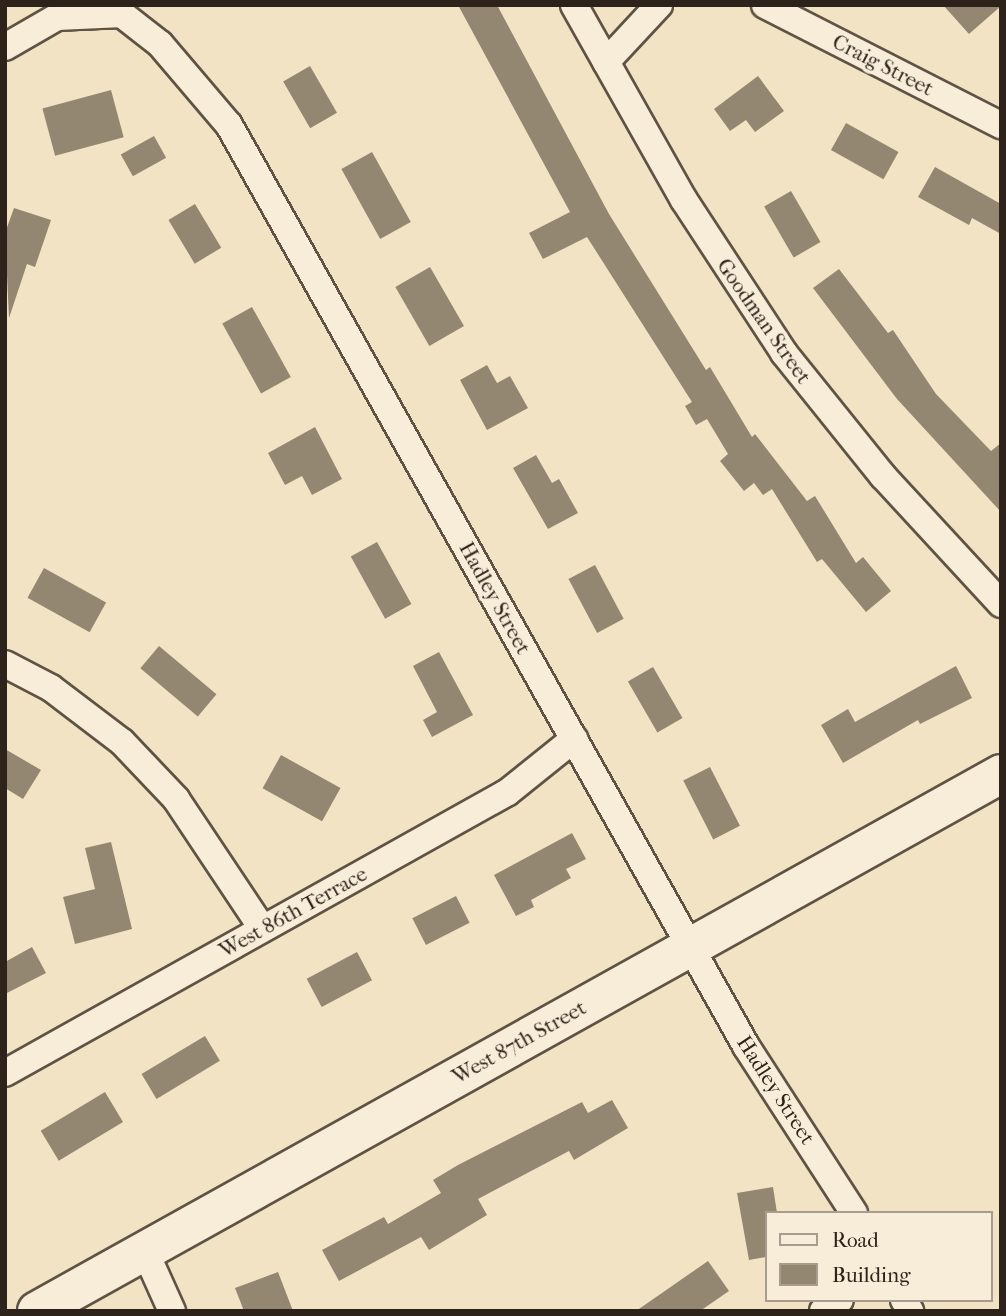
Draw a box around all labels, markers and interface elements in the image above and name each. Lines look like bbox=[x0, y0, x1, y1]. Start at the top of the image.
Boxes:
street label: Craig Street bbox=[828, 29, 938, 101]
street label: Goodman Street bbox=[712, 254, 816, 388]
street label: Hadley Street bbox=[454, 537, 536, 659]
street label: West 86th Terrace bbox=[215, 861, 371, 963]
street label: West 87th Street bbox=[448, 995, 590, 1089]
street label: Hadley Street bbox=[732, 1031, 820, 1149]
legend bbox=[764, 1211, 992, 1302]
text: Road bbox=[832, 1228, 879, 1252]
text: Building bbox=[832, 1263, 910, 1287]

